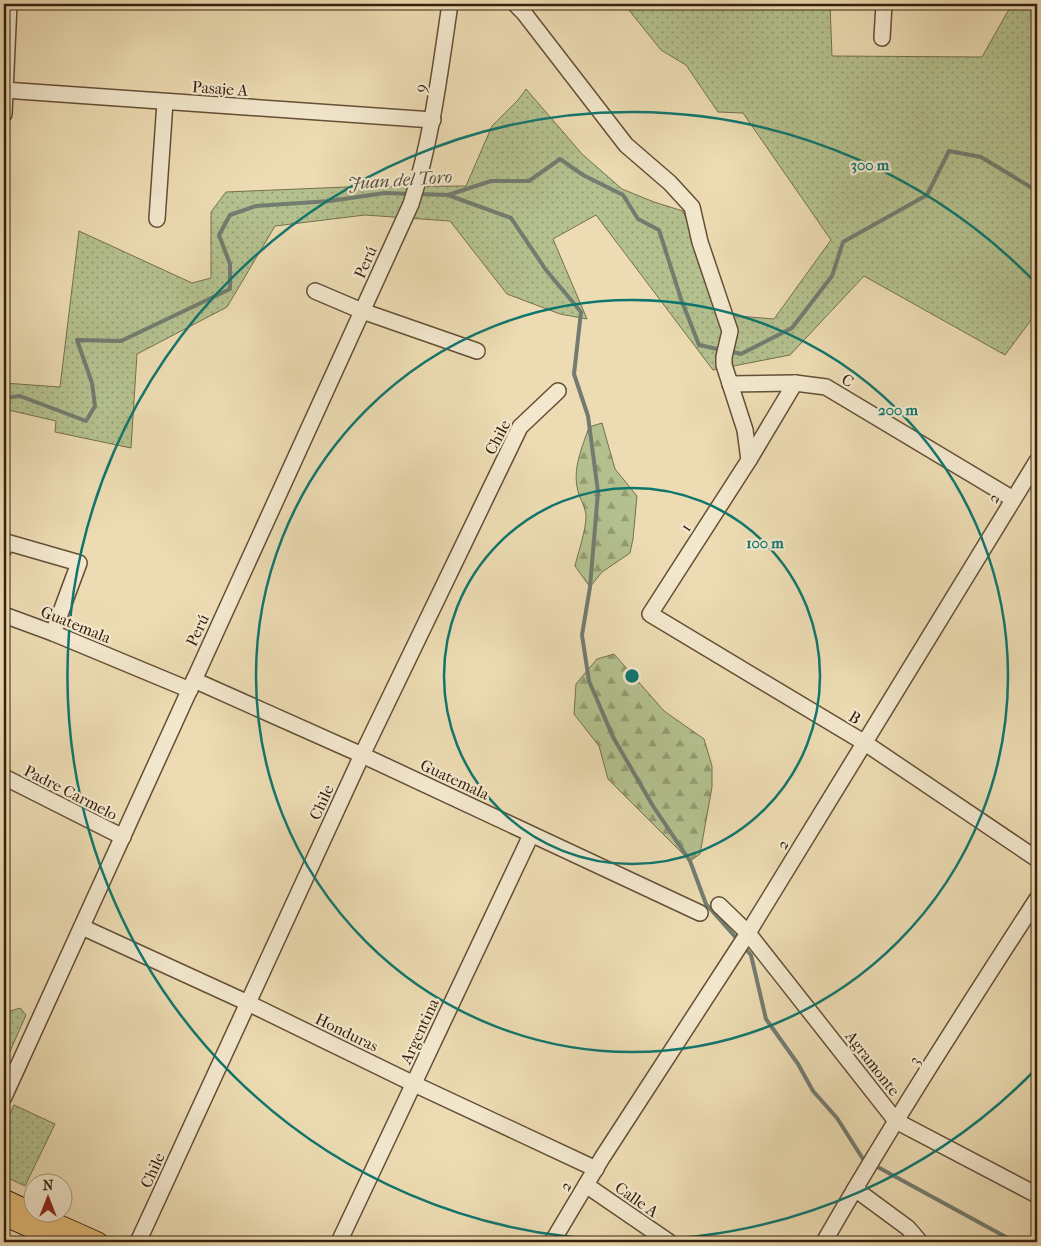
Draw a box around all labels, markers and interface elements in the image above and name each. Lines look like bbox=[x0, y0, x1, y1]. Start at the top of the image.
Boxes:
street label: Pasaje A bbox=[191, 77, 249, 100]
street label: 9 bbox=[411, 83, 430, 94]
text: 300 m bbox=[851, 156, 890, 174]
water label: Juan del Toro bbox=[347, 166, 453, 195]
street label: Perú bbox=[350, 243, 381, 281]
street label: C bbox=[838, 370, 857, 391]
text: 200 m bbox=[878, 401, 918, 419]
street label: Chile bbox=[480, 416, 514, 458]
street label: 2 bbox=[983, 490, 1004, 507]
street label: 1 bbox=[676, 520, 695, 535]
text: 100 m bbox=[746, 534, 784, 552]
street label: Guatemala bbox=[38, 602, 114, 647]
street label: Perú bbox=[182, 611, 213, 649]
centre of rings bbox=[623, 667, 641, 685]
street label: B bbox=[845, 707, 864, 728]
street label: Guatemala bbox=[417, 755, 493, 804]
street label: Padre Carmelo bbox=[21, 761, 121, 824]
street label: Chile bbox=[305, 781, 338, 823]
street label: 2 bbox=[772, 836, 793, 853]
street label: Argentina bbox=[396, 995, 443, 1068]
street label: Honduras bbox=[312, 1009, 381, 1056]
street label: Agramonte bbox=[841, 1026, 904, 1100]
street label: 3 bbox=[905, 1052, 924, 1068]
street label: Chile bbox=[136, 1149, 169, 1191]
north arrow bbox=[22, 1174, 72, 1224]
text: N bbox=[43, 1177, 54, 1194]
street label: 2 bbox=[555, 1178, 576, 1195]
street label: Calle A bbox=[611, 1178, 663, 1221]

